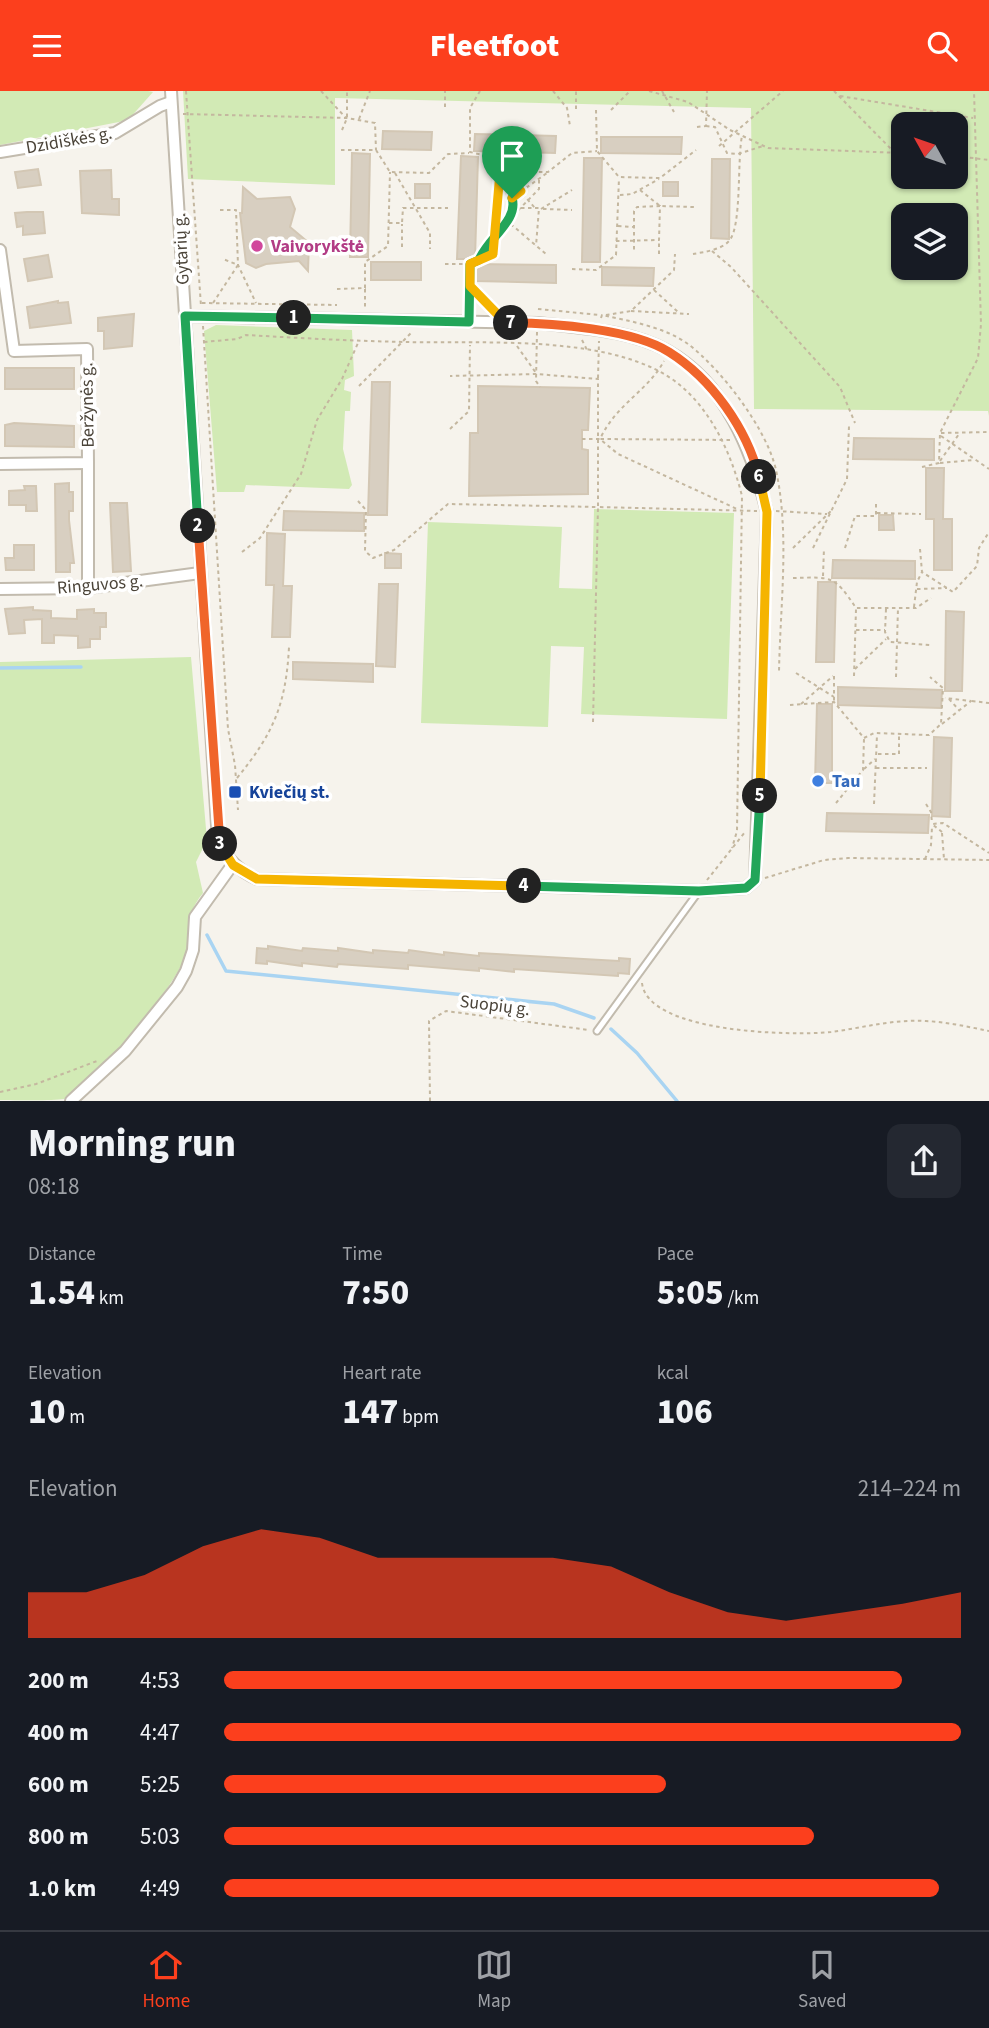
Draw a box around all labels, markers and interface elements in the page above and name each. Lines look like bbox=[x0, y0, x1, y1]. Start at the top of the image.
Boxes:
text: Fleetfoot bbox=[430, 23, 559, 69]
icon: menu bbox=[28, 27, 66, 65]
icon: search bbox=[923, 27, 961, 65]
north arrow bbox=[891, 112, 968, 189]
map controls bbox=[891, 112, 968, 280]
street label: Dzidiškės g. bbox=[24, 121, 114, 160]
pin bbox=[482, 126, 542, 198]
icon: arrive bbox=[493, 137, 531, 175]
button: layers bbox=[891, 203, 968, 280]
street label: Gytarių g. bbox=[167, 212, 196, 286]
place label: Vaivorykštė bbox=[270, 234, 364, 259]
marker: Vaivorykštė bbox=[249, 238, 265, 254]
pin: 1 bbox=[276, 301, 312, 335]
text: 1 bbox=[288, 304, 299, 331]
pin: 7 bbox=[494, 306, 528, 341]
text: 7 bbox=[505, 309, 516, 336]
street label: Beržynės g. bbox=[74, 362, 101, 448]
pin: 6 bbox=[742, 459, 776, 495]
text: 6 bbox=[753, 463, 764, 490]
pin: 2 bbox=[180, 509, 216, 543]
text: 2 bbox=[192, 512, 203, 539]
street label: Ringuvos g. bbox=[56, 568, 144, 601]
place label: Tau bbox=[832, 769, 861, 794]
marker: Tau bbox=[810, 773, 826, 789]
pin: 5 bbox=[742, 779, 778, 813]
place label: Kviečių st. bbox=[249, 780, 330, 805]
text: 5 bbox=[754, 782, 765, 809]
marker: Kviečių st. bbox=[227, 784, 243, 800]
pin: 3 bbox=[202, 827, 238, 861]
text: 3 bbox=[214, 830, 225, 857]
pin: 4 bbox=[506, 869, 542, 903]
text: 4 bbox=[518, 872, 529, 899]
street label: Suopių g. bbox=[458, 989, 531, 1022]
text: Morning run bbox=[28, 1117, 236, 1171]
button: share bbox=[887, 1124, 961, 1198]
text: 08:18 bbox=[28, 1170, 79, 1203]
text: Distance bbox=[28, 1241, 96, 1268]
text: Time bbox=[342, 1241, 382, 1268]
text: Pace bbox=[657, 1241, 694, 1268]
text: 1.54 bbox=[28, 1268, 95, 1318]
text: 7:50 bbox=[342, 1268, 409, 1318]
text: 5:05 bbox=[657, 1268, 724, 1318]
text: km bbox=[95, 1285, 124, 1312]
text: /km bbox=[724, 1285, 759, 1312]
text: Elevation bbox=[28, 1360, 102, 1387]
text: Heart rate bbox=[342, 1360, 421, 1387]
text: kcal bbox=[657, 1360, 689, 1387]
text: 10 bbox=[28, 1387, 65, 1437]
text: 147 bbox=[342, 1387, 398, 1437]
text: 106 bbox=[657, 1387, 713, 1437]
text: m bbox=[65, 1404, 85, 1431]
text: bpm bbox=[398, 1404, 439, 1431]
text: Elevation bbox=[28, 1472, 118, 1505]
text: 214–224 m bbox=[858, 1472, 961, 1505]
text: 200 m bbox=[28, 1664, 89, 1697]
text: 4:53 bbox=[140, 1664, 180, 1697]
text: 400 m bbox=[28, 1716, 89, 1749]
text: 4:47 bbox=[140, 1716, 180, 1749]
text: 600 m bbox=[28, 1768, 89, 1801]
text: 5:25 bbox=[140, 1768, 180, 1801]
text: 800 m bbox=[28, 1820, 89, 1853]
text: 5:03 bbox=[140, 1820, 180, 1853]
text: 1.0 km bbox=[28, 1872, 96, 1905]
text: 4:49 bbox=[140, 1872, 180, 1905]
tab: Home bbox=[142, 1946, 190, 2015]
tab: Map bbox=[475, 1946, 513, 2015]
tab: Saved bbox=[798, 1946, 847, 2015]

